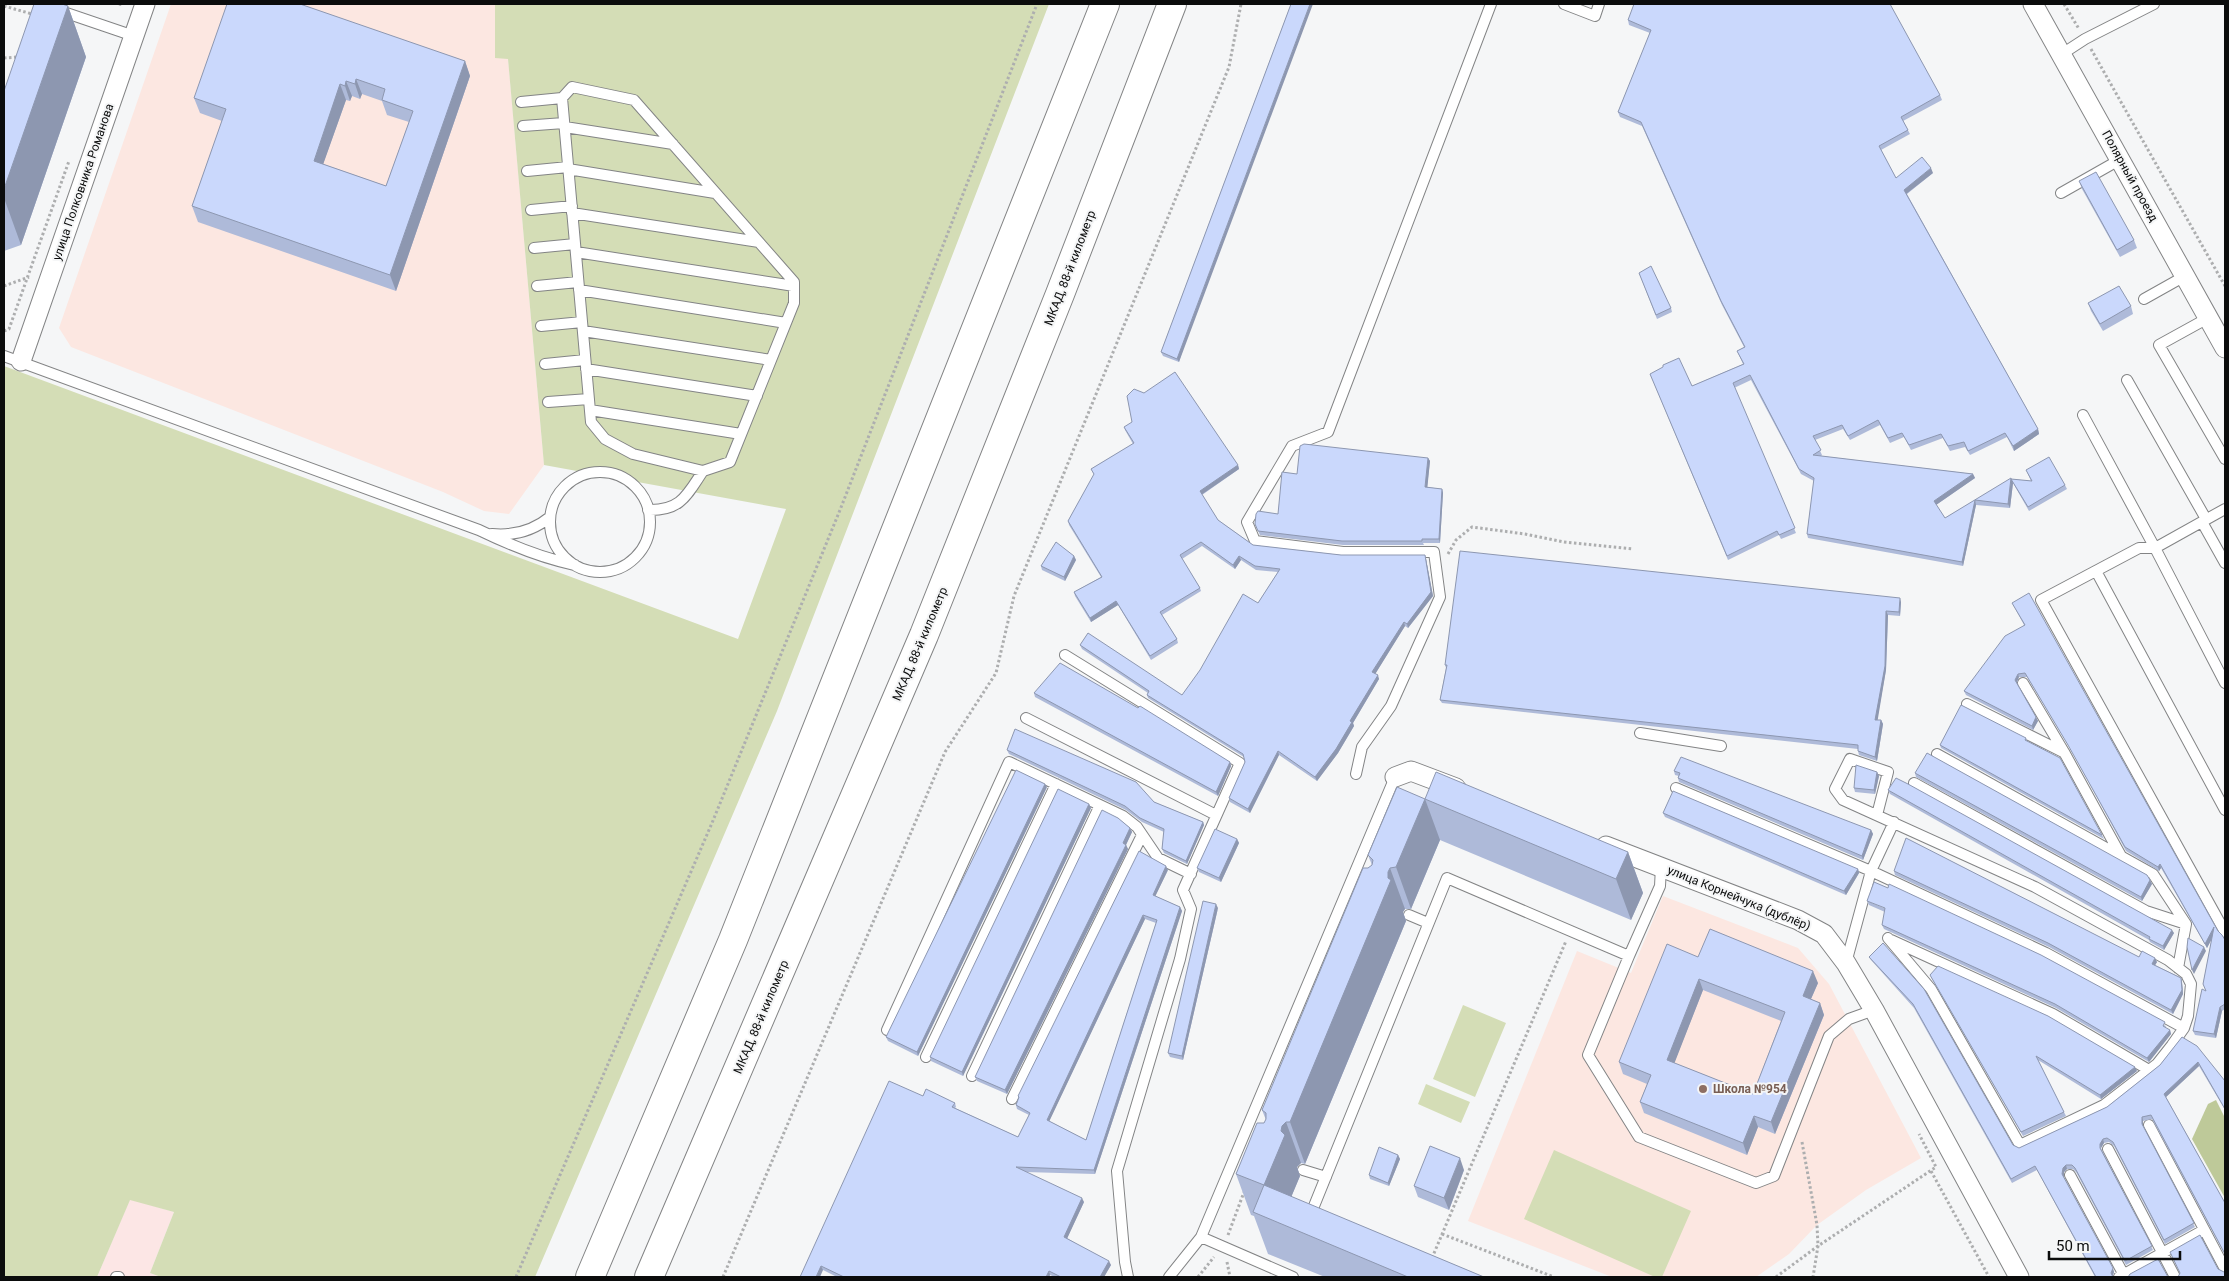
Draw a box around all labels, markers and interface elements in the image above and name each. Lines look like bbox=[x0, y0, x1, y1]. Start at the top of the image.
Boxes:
street label: улица Полковника Романова bbox=[50, 102, 116, 262]
street label: Полярный проезд bbox=[2099, 128, 2161, 224]
street label: МКАД, 88-й километр bbox=[1042, 208, 1099, 328]
street label: МКАД, 88-й километр bbox=[890, 585, 950, 703]
street label: улица Корнейчука (дублёр) bbox=[1665, 863, 1813, 933]
street label: МКАД, 88-й километр bbox=[731, 958, 791, 1076]
place label: Школа №954 bbox=[1713, 1082, 1787, 1096]
marker: Школа №954 bbox=[1697, 1083, 1709, 1095]
scale bar bbox=[2049, 1228, 2180, 1260]
text: 50 m bbox=[2056, 1237, 2090, 1255]

